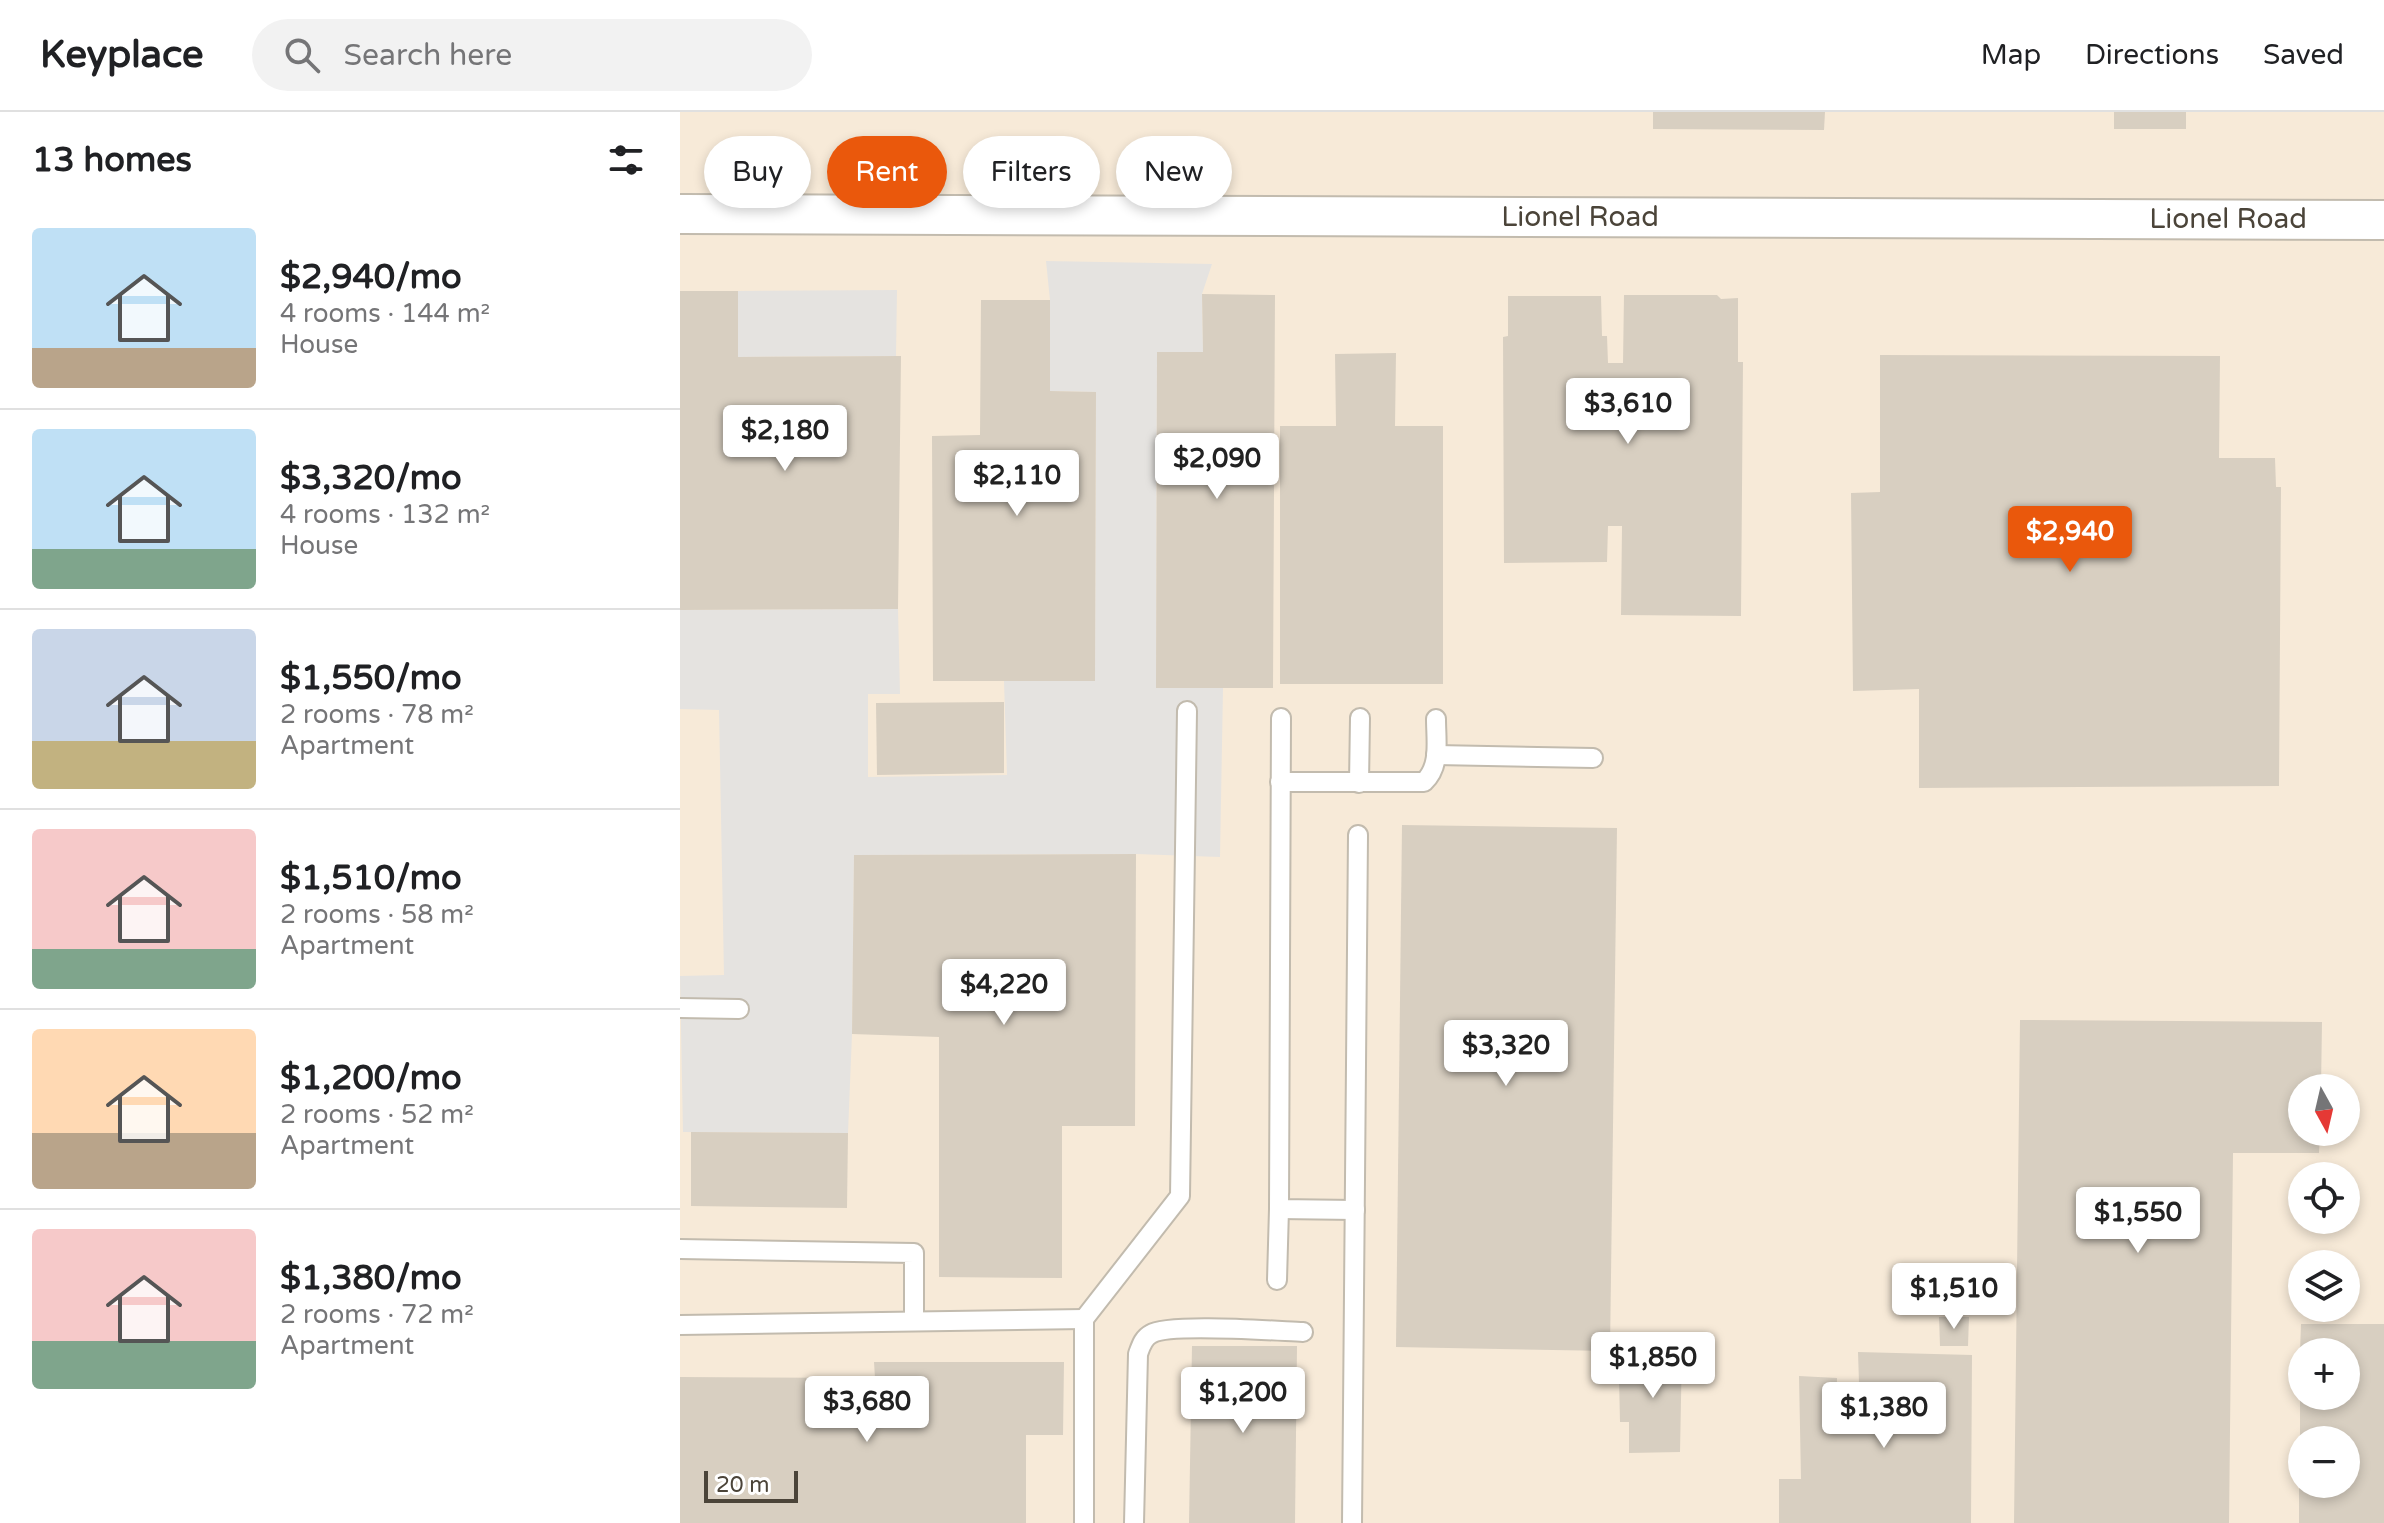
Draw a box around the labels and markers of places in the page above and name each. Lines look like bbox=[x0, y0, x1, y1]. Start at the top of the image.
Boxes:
pin: $3,610 bbox=[1563, 378, 1693, 446]
pin: $2,180 bbox=[720, 405, 850, 473]
pin: $2,090 bbox=[1152, 433, 1282, 501]
pin: $2,110 bbox=[952, 450, 1082, 518]
pin: $2,940 bbox=[2005, 506, 2135, 574]
pin: $4,220 bbox=[939, 959, 1069, 1027]
pin: $3,320 bbox=[1441, 1020, 1571, 1088]
pin: $1,550 bbox=[2073, 1187, 2203, 1255]
pin: $1,510 bbox=[1889, 1263, 2019, 1331]
pin: $1,850 bbox=[1588, 1332, 1718, 1400]
pin: $1,200 bbox=[1178, 1367, 1308, 1435]
pin: $3,680 bbox=[802, 1376, 932, 1444]
pin: $1,380 bbox=[1819, 1382, 1949, 1450]

